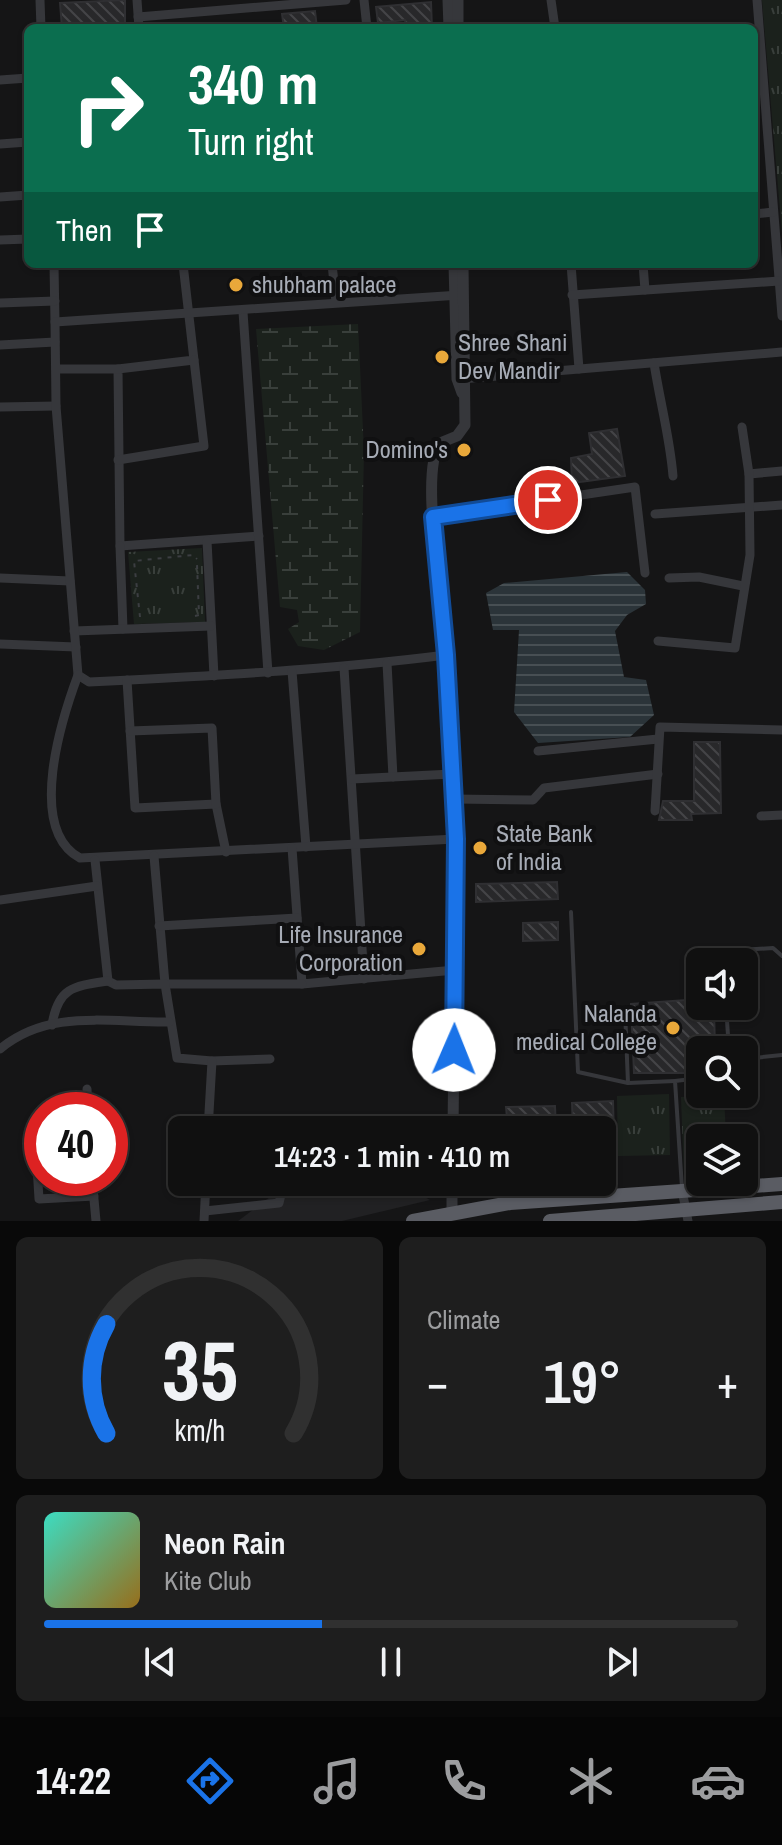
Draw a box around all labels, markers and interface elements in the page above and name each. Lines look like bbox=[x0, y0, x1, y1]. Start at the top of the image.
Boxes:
text: 340 m bbox=[188, 46, 318, 121]
icon: right bbox=[56, 56, 160, 160]
text: Turn right bbox=[188, 118, 313, 166]
icon: arrive bbox=[128, 208, 172, 252]
text: Then bbox=[56, 210, 112, 250]
place label: shubham palace bbox=[252, 268, 396, 300]
marker: shubham palace bbox=[227, 276, 245, 294]
place label: Shree Shani Dev Mandir bbox=[458, 326, 567, 386]
marker: Shree Shani Dev Mandir bbox=[433, 348, 451, 366]
place label: Domino's bbox=[365, 433, 448, 465]
marker: Domino's bbox=[455, 441, 473, 459]
pin bbox=[514, 466, 582, 534]
icon: arrive bbox=[526, 478, 570, 522]
place label: State Bank of India bbox=[496, 817, 592, 877]
marker: State Bank of India bbox=[471, 839, 489, 857]
place label: Life Insurance Corporation bbox=[278, 918, 403, 978]
marker: Life Insurance Corporation bbox=[410, 940, 428, 958]
map controls bbox=[686, 948, 758, 1196]
button: sound bbox=[686, 948, 758, 1020]
place label: Nalanda medical College bbox=[516, 997, 657, 1057]
position arrow bbox=[412, 1008, 496, 1092]
marker: Nalanda medical College bbox=[664, 1019, 682, 1037]
button: search bbox=[686, 1036, 758, 1108]
speed limit sign: 40 bbox=[24, 1092, 128, 1196]
button: layers bbox=[686, 1124, 758, 1196]
text: 14:23 · 1 min · 410 m bbox=[274, 1136, 510, 1176]
text: Climate bbox=[427, 1302, 500, 1337]
text: 35 bbox=[162, 1314, 237, 1426]
text: 19° bbox=[543, 1341, 622, 1422]
text: − bbox=[427, 1352, 448, 1412]
text: + bbox=[717, 1352, 738, 1412]
text: km/h bbox=[174, 1411, 225, 1450]
text: Neon Rain bbox=[164, 1523, 286, 1563]
text: Kite Club bbox=[164, 1563, 252, 1598]
icon: previous bbox=[138, 1640, 182, 1684]
icon: pause bbox=[369, 1640, 413, 1684]
icon: next bbox=[600, 1640, 644, 1684]
icon: directions bbox=[182, 1753, 238, 1809]
icon: music bbox=[309, 1753, 365, 1809]
icon: phone bbox=[436, 1753, 492, 1809]
icon: climate bbox=[563, 1753, 619, 1809]
icon: car bbox=[690, 1753, 746, 1809]
text: 14:22 bbox=[36, 1757, 111, 1805]

